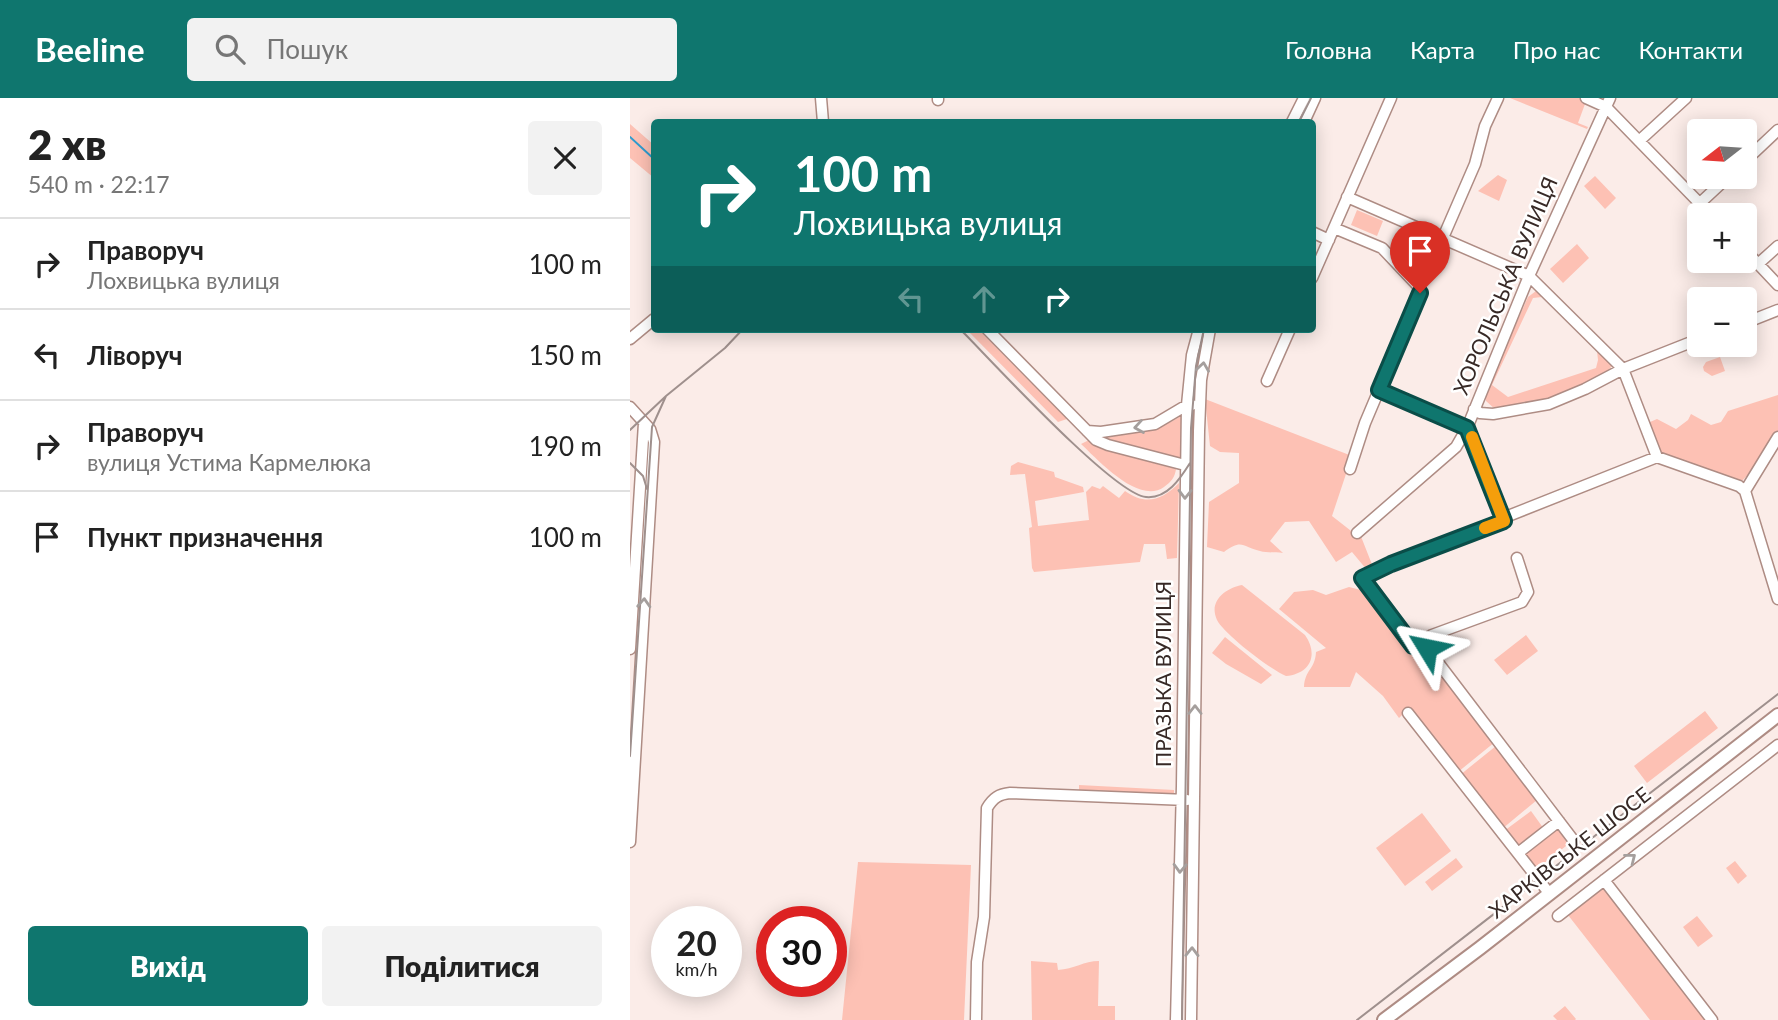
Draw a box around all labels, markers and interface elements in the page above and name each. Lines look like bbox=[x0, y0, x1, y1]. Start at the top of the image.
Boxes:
search box bbox=[187, 18, 677, 81]
text: Beeline bbox=[35, 29, 145, 69]
icon: search bbox=[211, 30, 249, 68]
text: Пошук bbox=[267, 33, 348, 65]
text: Головна bbox=[1285, 35, 1372, 64]
text: Карта bbox=[1410, 35, 1475, 64]
text: Про нас bbox=[1513, 35, 1600, 64]
text: Контакти bbox=[1638, 35, 1743, 64]
text: 2 хв bbox=[28, 119, 106, 169]
north arrow bbox=[1687, 119, 1757, 189]
map controls bbox=[1687, 119, 1757, 357]
button: close bbox=[528, 121, 602, 195]
text: 100 m bbox=[794, 144, 932, 202]
icon: right bbox=[679, 147, 770, 238]
text: 540 m · 22:17 bbox=[28, 170, 170, 198]
street label: ХОРОЛЬСЬКА ВУЛИЦЯ bbox=[1447, 173, 1562, 398]
text: Лохвицька вулиця bbox=[794, 203, 1062, 242]
button: + bbox=[1687, 203, 1757, 273]
pin bbox=[1390, 221, 1450, 293]
icon: arrive bbox=[1401, 232, 1439, 270]
text: Праворуч bbox=[87, 234, 204, 266]
icon: right bbox=[28, 245, 66, 283]
text: 100 m bbox=[529, 248, 602, 280]
text: Лохвицька вулиця bbox=[87, 266, 280, 294]
icon: left bbox=[892, 280, 930, 318]
icon: ahead bbox=[965, 280, 1003, 318]
icon: right bbox=[1038, 280, 1076, 318]
button: − bbox=[1687, 287, 1757, 357]
icon: left bbox=[28, 336, 66, 374]
text: Ліворуч bbox=[87, 339, 183, 371]
text: 150 m bbox=[529, 339, 602, 371]
one-way arrow bbox=[1195, 361, 1210, 373]
text: Праворуч bbox=[87, 416, 204, 448]
one-way arrow bbox=[1134, 419, 1145, 434]
icon: right bbox=[28, 427, 66, 465]
text: 190 m bbox=[529, 430, 602, 462]
text: вулиця Устима Кармелюка bbox=[87, 448, 371, 476]
one-way arrow bbox=[1177, 489, 1193, 500]
icon: arrive bbox=[28, 518, 66, 556]
text: Пункт призначення bbox=[87, 521, 323, 553]
text: 100 m bbox=[529, 521, 602, 553]
street label: ПРАЗЬКА ВУЛИЦЯ bbox=[1150, 581, 1175, 767]
one-way arrow bbox=[637, 597, 652, 608]
position arrow bbox=[1390, 611, 1464, 685]
one-way arrow bbox=[1187, 704, 1203, 715]
street label: ХАРКІВСЬКЕ ШОСЕ bbox=[1483, 781, 1655, 923]
one-way arrow bbox=[1623, 854, 1636, 867]
one-way arrow bbox=[1172, 863, 1188, 874]
speed limit sign: 30 bbox=[756, 906, 847, 997]
text: 20 bbox=[676, 921, 717, 963]
button: Вихід bbox=[28, 926, 308, 1006]
button: Поділитися bbox=[322, 926, 602, 1006]
one-way arrow bbox=[1184, 946, 1200, 957]
text: km/h bbox=[675, 958, 718, 980]

